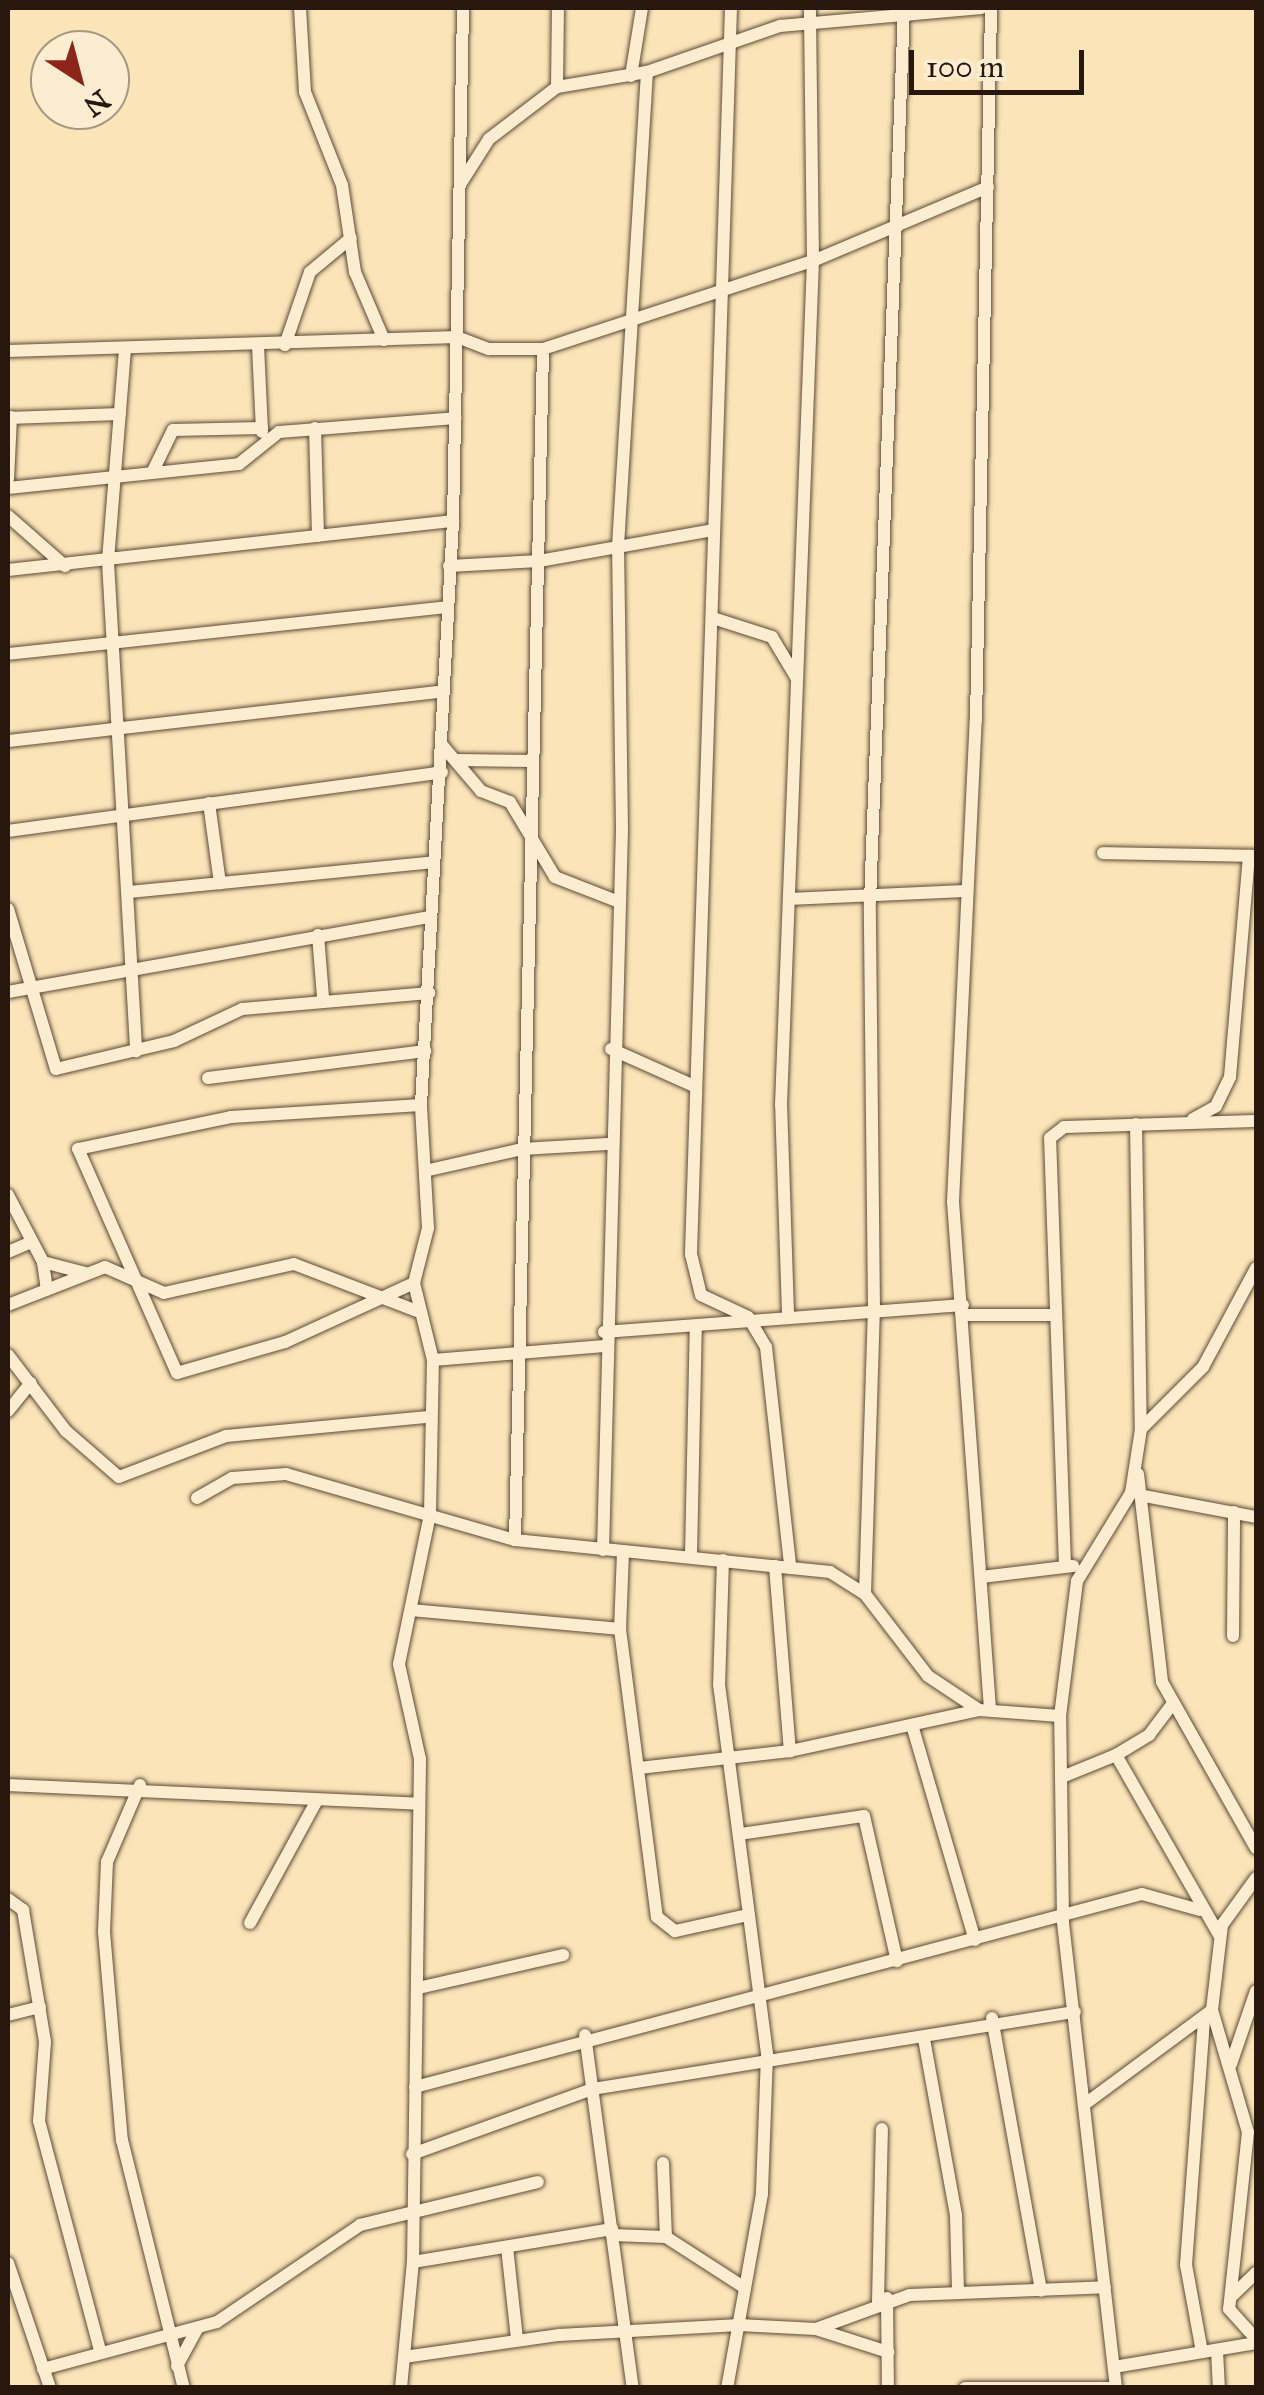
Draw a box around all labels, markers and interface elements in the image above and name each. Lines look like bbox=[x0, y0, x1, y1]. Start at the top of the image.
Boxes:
north arrow bbox=[30, 30, 130, 130]
scale bar bbox=[914, 30, 1089, 92]
text: 100 m bbox=[926, 49, 1004, 85]
text: N bbox=[77, 82, 117, 124]

